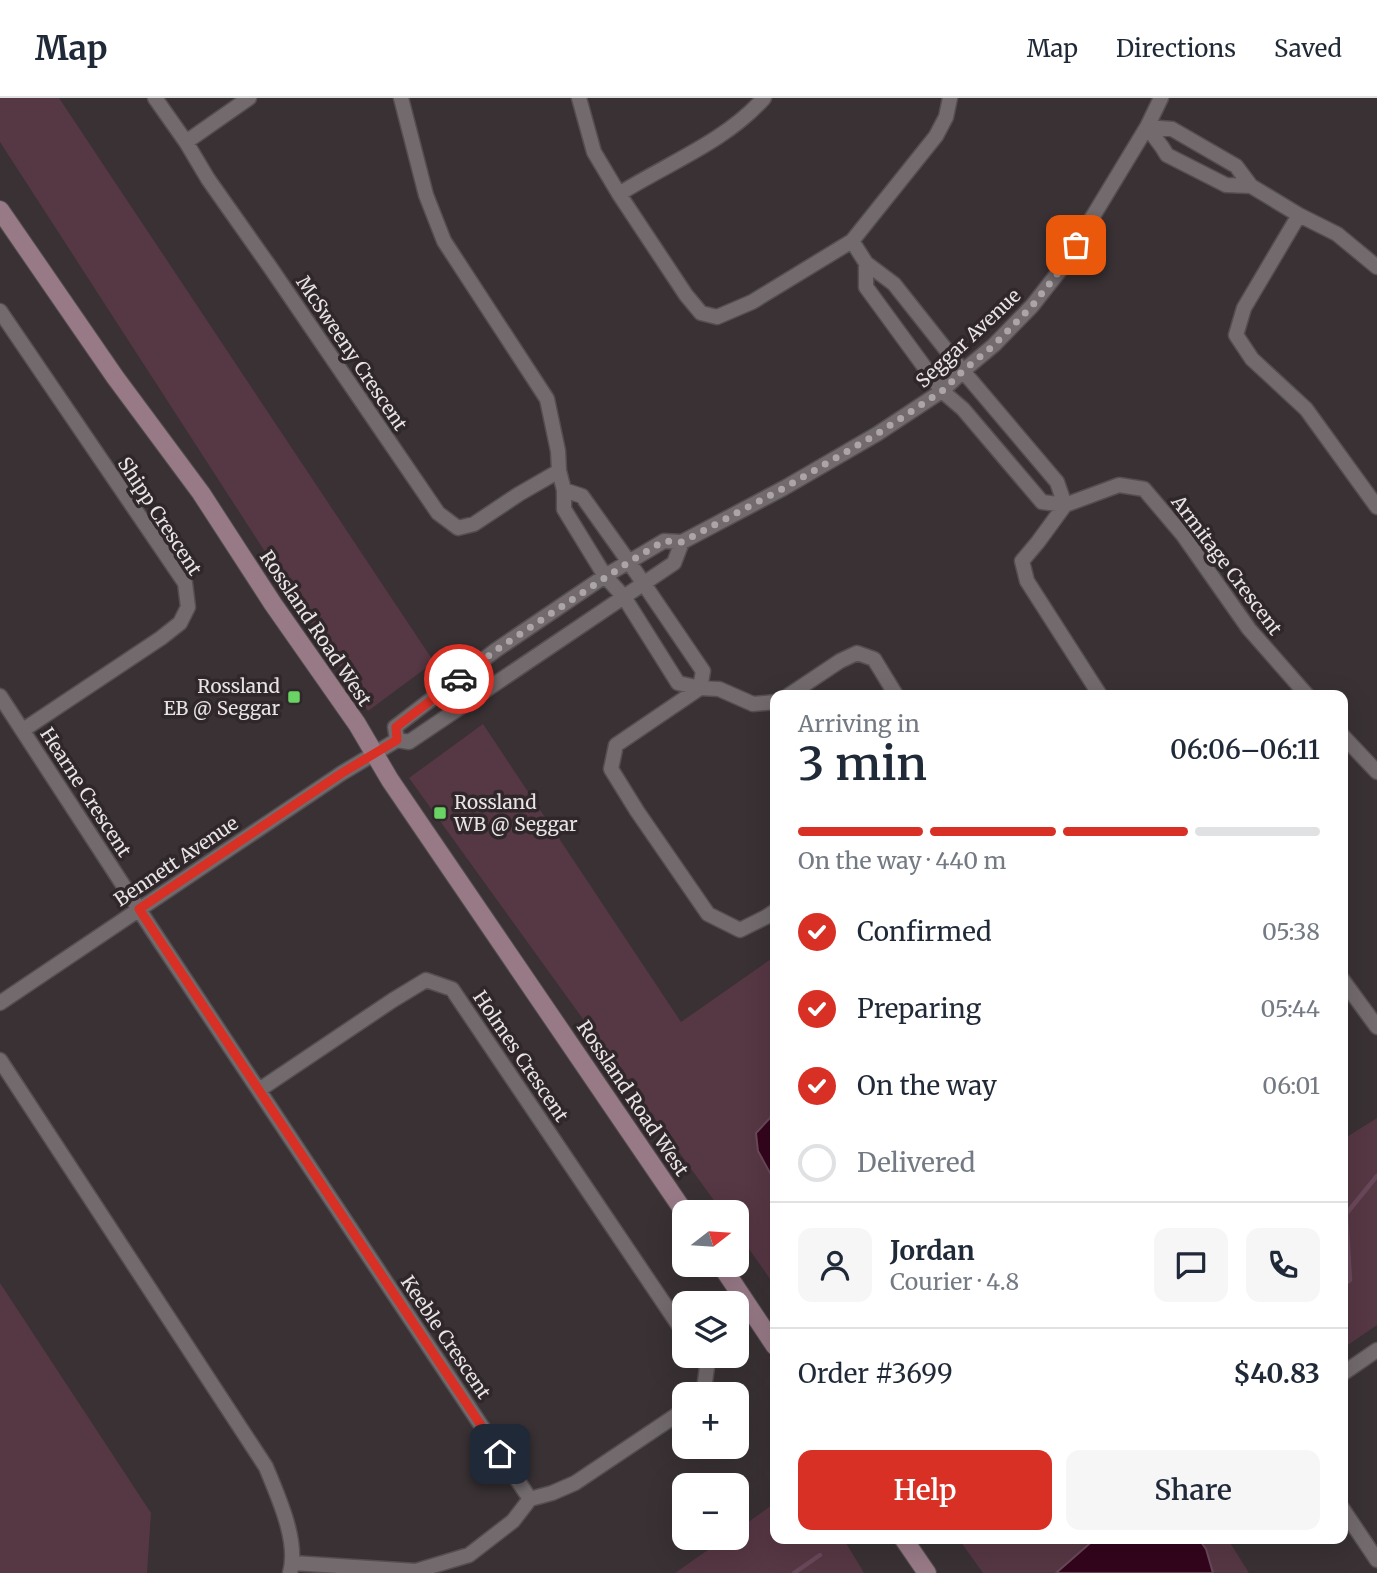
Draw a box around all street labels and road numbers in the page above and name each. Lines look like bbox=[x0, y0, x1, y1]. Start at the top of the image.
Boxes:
street label: McSweeny Crescent bbox=[291, 271, 413, 435]
street label: Seggar Avenue bbox=[911, 283, 1025, 393]
street label: Shipp Crescent bbox=[113, 452, 207, 580]
street label: Armitage Crescent bbox=[1166, 490, 1288, 640]
street label: Rossland Road West bbox=[255, 546, 377, 711]
street label: Hearne Crescent bbox=[35, 723, 137, 862]
street label: Bennett Avenue bbox=[109, 811, 243, 911]
street label: Holmes Crescent bbox=[468, 986, 574, 1127]
street label: Rossland Road West bbox=[572, 1016, 694, 1181]
street label: Keeble Crescent bbox=[396, 1271, 496, 1404]

